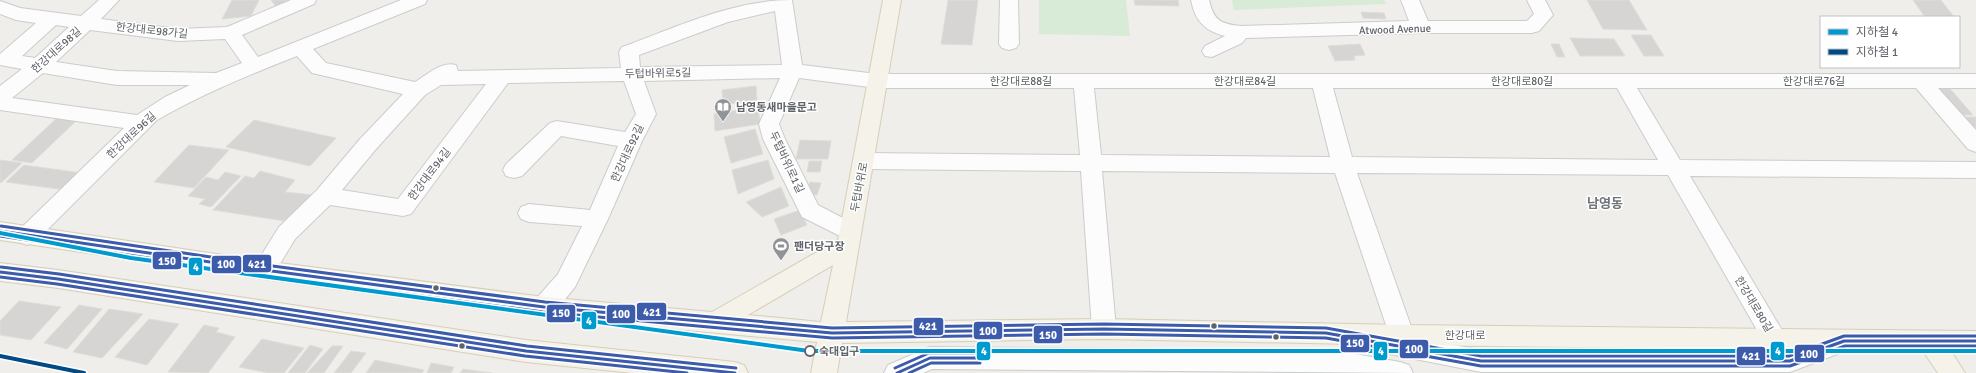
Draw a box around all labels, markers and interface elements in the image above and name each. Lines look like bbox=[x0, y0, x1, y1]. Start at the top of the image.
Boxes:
legend bbox=[1820, 16, 1960, 68]
street label: 한강대로98가길 bbox=[115, 20, 189, 41]
street label: Atwood Avenue bbox=[1359, 22, 1431, 37]
street label: 한강대로98길 bbox=[29, 25, 84, 76]
text: 지하철 4 bbox=[1856, 25, 1899, 40]
text: 지하철 1 bbox=[1856, 45, 1898, 60]
street label: 두텁바위로5길 bbox=[625, 66, 691, 81]
street label: 한강대로88길 bbox=[990, 75, 1052, 88]
street label: 한강대로84길 bbox=[1214, 75, 1276, 88]
street label: 한강대로80길 bbox=[1491, 75, 1553, 88]
street label: 한강대로76길 bbox=[1783, 75, 1845, 88]
library icon: 남영동새마을문고 bbox=[713, 97, 733, 122]
place label: 남영동새마을문고 bbox=[736, 101, 817, 114]
street label: 한강대로96길 bbox=[104, 109, 159, 161]
street label: 한강대로92길 bbox=[608, 122, 647, 184]
street label: 두텁바위로1길 bbox=[767, 129, 807, 195]
street label: 한강대로94길 bbox=[405, 145, 453, 203]
street label: 두텁바위로 bbox=[848, 161, 871, 213]
district label: 남영동 bbox=[1587, 196, 1623, 212]
sports icon: 팬더당구장 bbox=[771, 236, 791, 261]
place label: 팬더당구장 bbox=[794, 240, 845, 253]
line badge: 150 bbox=[152, 251, 182, 270]
line badge: 421 bbox=[242, 254, 272, 273]
text: 150 bbox=[158, 255, 176, 268]
line badge: 100 bbox=[211, 255, 242, 274]
line badge: 4 bbox=[188, 257, 203, 276]
text: 100 bbox=[217, 258, 235, 271]
text: 421 bbox=[248, 258, 266, 271]
text: 4 bbox=[193, 261, 199, 274]
street label: 한강대로80길 bbox=[1732, 274, 1775, 334]
unlabelled marker bbox=[431, 283, 441, 293]
line badge: 421 bbox=[636, 302, 667, 321]
line badge: 150 bbox=[546, 304, 576, 323]
line badge: 100 bbox=[606, 304, 636, 324]
text: 421 bbox=[643, 306, 661, 319]
text: 150 bbox=[552, 307, 570, 320]
text: 100 bbox=[612, 308, 630, 321]
line badge: 4 bbox=[581, 311, 597, 330]
text: 4 bbox=[586, 315, 592, 328]
line badge: 421 bbox=[913, 317, 944, 336]
text: 421 bbox=[919, 320, 937, 333]
line badge: 100 bbox=[973, 321, 1003, 340]
unlabelled marker bbox=[1209, 321, 1219, 331]
text: 100 bbox=[979, 325, 997, 338]
line badge: 150 bbox=[1033, 325, 1063, 344]
text: 150 bbox=[1039, 329, 1057, 342]
street label: 한강대로 bbox=[1445, 329, 1485, 342]
unlabelled marker bbox=[1271, 332, 1281, 342]
line badge: 150 bbox=[1340, 334, 1370, 353]
text: 150 bbox=[1346, 337, 1364, 350]
line badge: 100 bbox=[1399, 339, 1429, 359]
unlabelled marker bbox=[457, 341, 467, 351]
line badge: 4 bbox=[976, 341, 991, 361]
line badge: 4 bbox=[1373, 341, 1388, 361]
line badge: 4 bbox=[1770, 341, 1785, 361]
text: 100 bbox=[1405, 343, 1423, 356]
line badge: 100 bbox=[1794, 344, 1825, 363]
marker: 숙대입구 bbox=[804, 345, 816, 357]
place label: 숙대입구 bbox=[819, 345, 859, 358]
text: 4 bbox=[981, 345, 987, 358]
text: 4 bbox=[1378, 345, 1384, 358]
text: 4 bbox=[1775, 345, 1781, 358]
line badge: 421 bbox=[1736, 346, 1766, 366]
text: 100 bbox=[1800, 348, 1818, 361]
text: 421 bbox=[1742, 350, 1760, 363]

